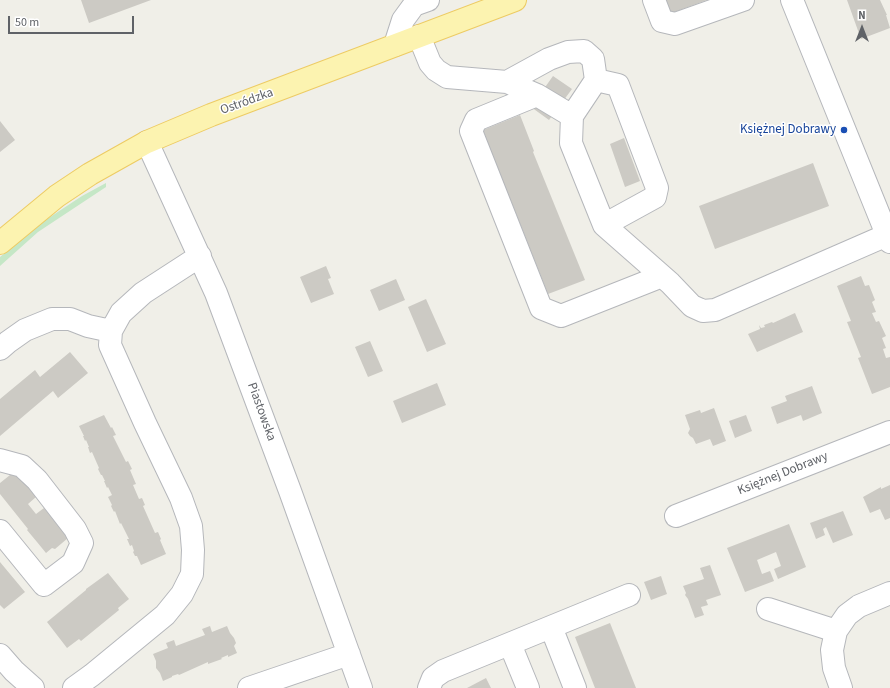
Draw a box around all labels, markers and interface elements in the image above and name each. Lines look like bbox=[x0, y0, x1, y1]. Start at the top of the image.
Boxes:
scale bar bbox=[10, 8, 136, 34]
north arrow bbox=[842, 8, 882, 48]
text: N bbox=[858, 8, 866, 23]
text: 50 m bbox=[15, 14, 39, 31]
street label: Ostródzka bbox=[218, 85, 276, 119]
place label: Księżnej Dobrawy bbox=[740, 122, 836, 138]
marker: Księżnej Dobrawy bbox=[839, 125, 849, 135]
street label: Piastowska bbox=[243, 381, 279, 443]
street label: Księżnej Dobrawy bbox=[736, 449, 830, 499]

